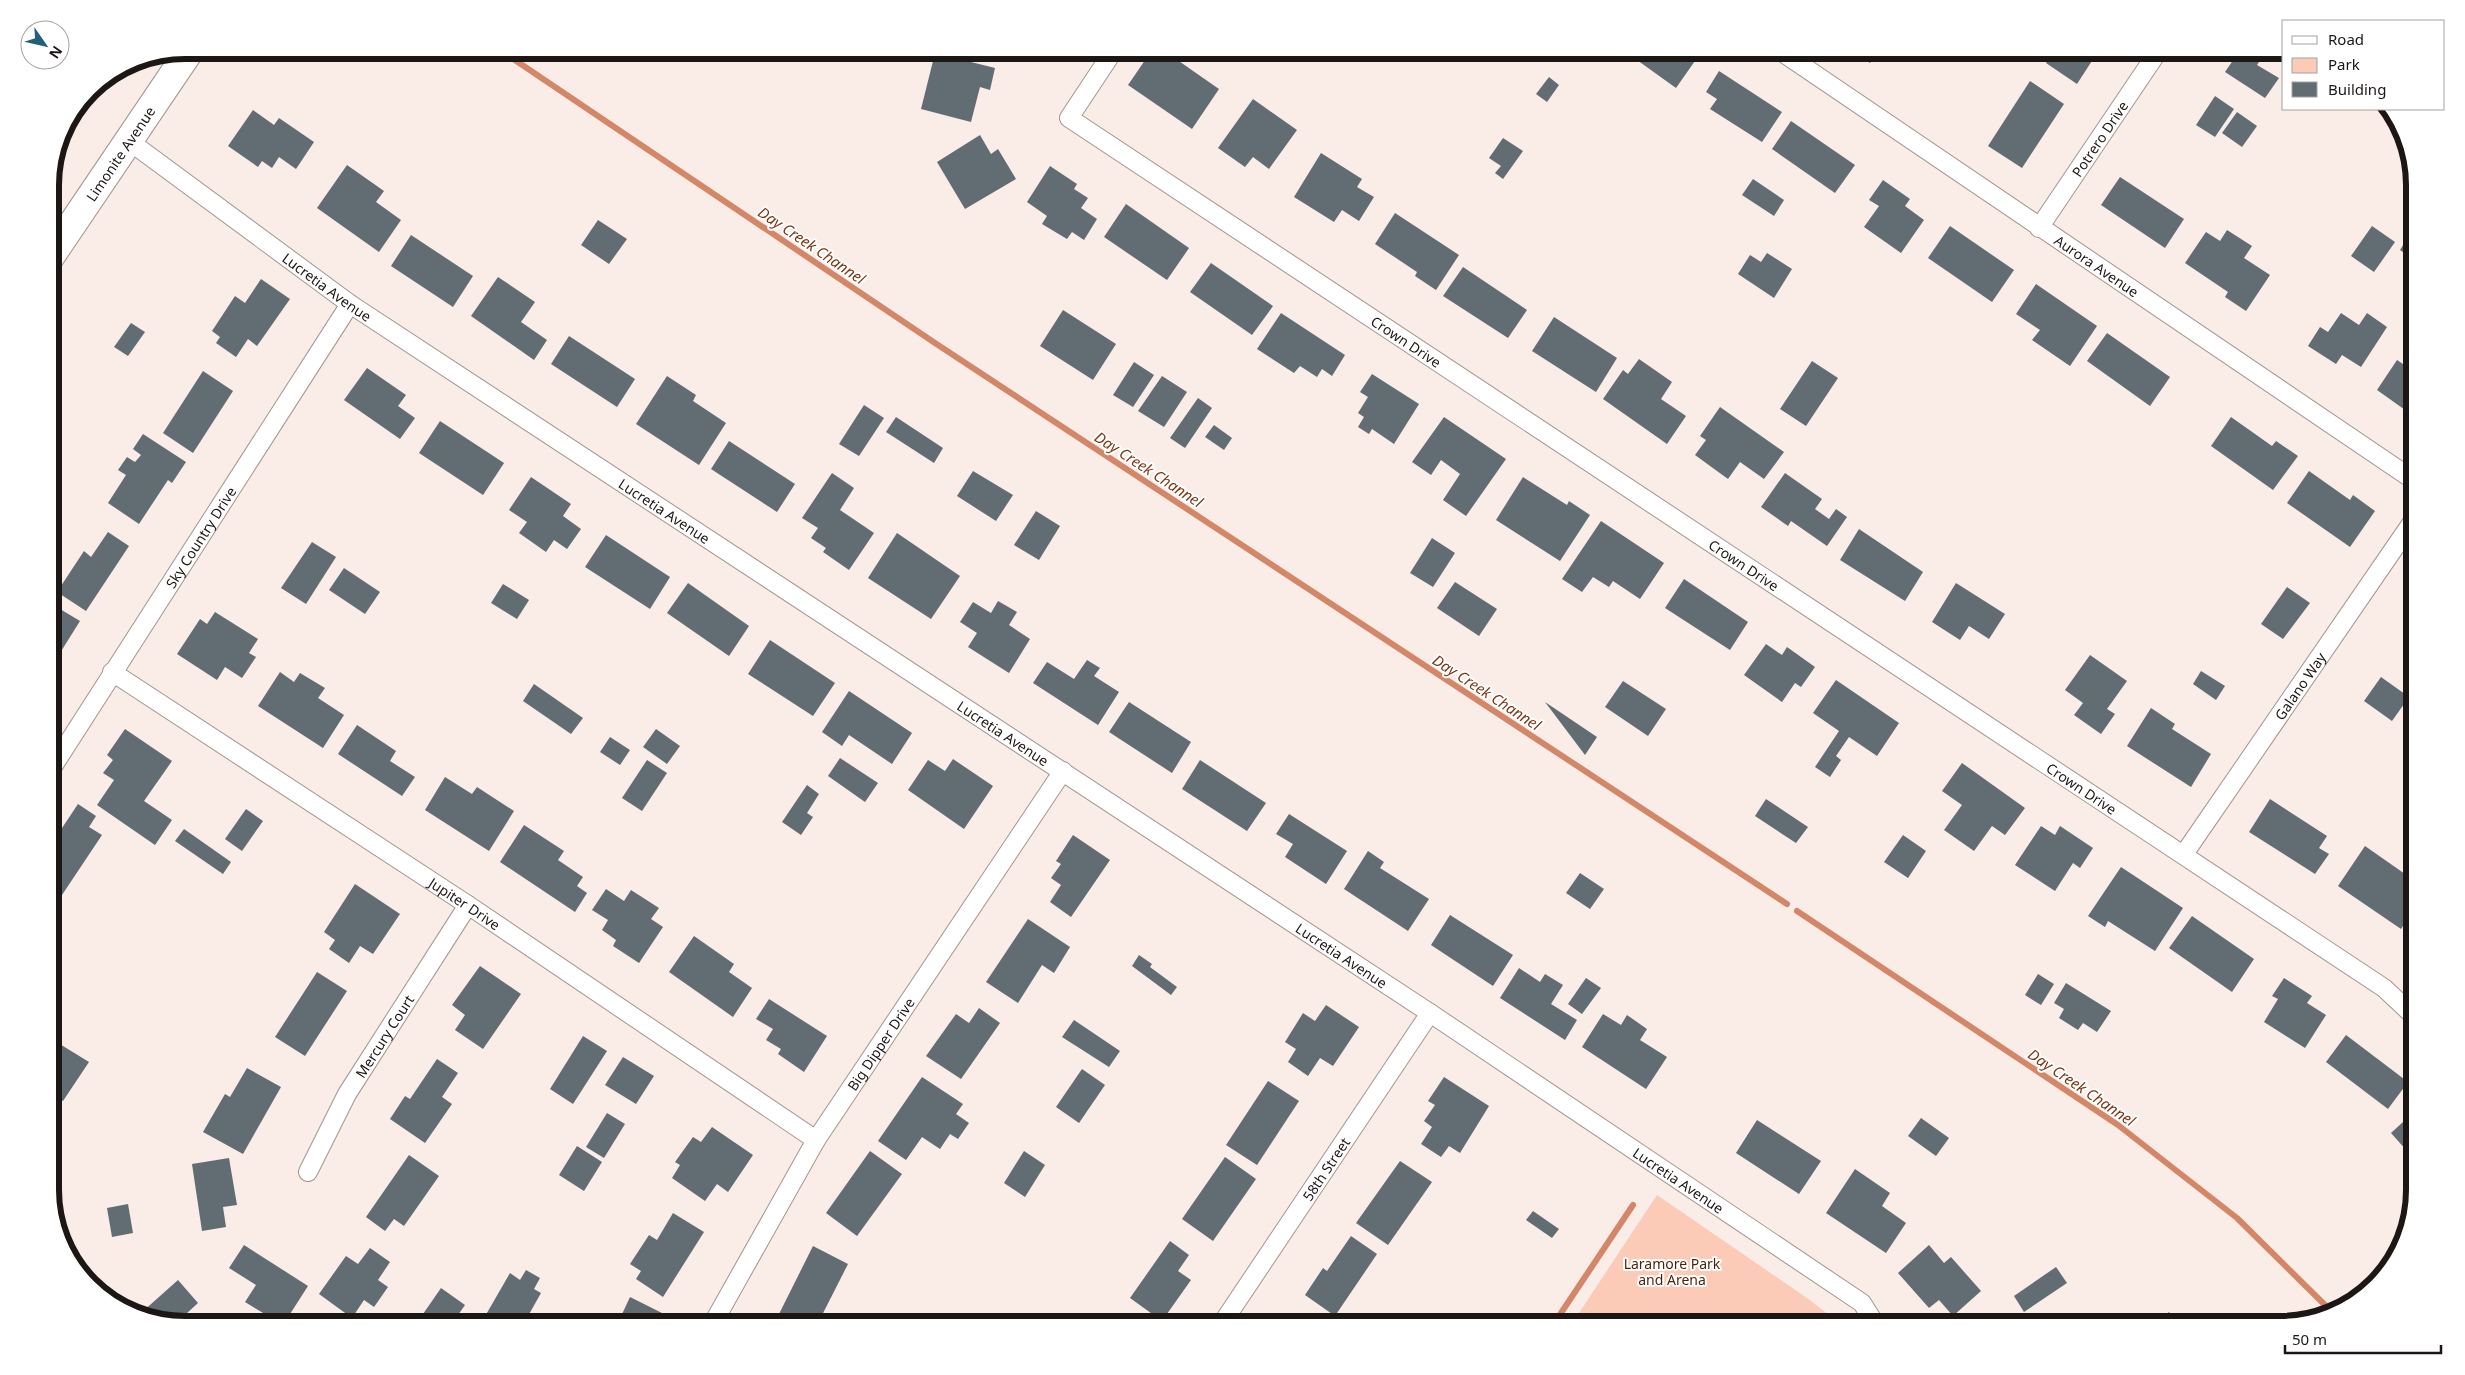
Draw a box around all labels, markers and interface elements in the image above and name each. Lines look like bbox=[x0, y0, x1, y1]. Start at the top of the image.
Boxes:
north arrow bbox=[20, 20, 70, 70]
legend bbox=[2282, 20, 2445, 110]
text: Road bbox=[2328, 29, 2364, 49]
text: N bbox=[45, 43, 67, 63]
text: Park bbox=[2328, 54, 2360, 74]
text: Building bbox=[2328, 79, 2386, 99]
street label: Potrero Drive bbox=[2067, 97, 2132, 180]
street label: Limonite Avenue bbox=[81, 102, 159, 205]
water label: Day Creek Channel bbox=[755, 202, 870, 289]
street label: Aurora Avenue bbox=[2051, 230, 2143, 301]
street label: Lucretia Avenue bbox=[279, 248, 375, 325]
street label: Crown Drive bbox=[1367, 311, 1445, 371]
water label: Day Creek Channel bbox=[1091, 427, 1208, 512]
street label: Lucretia Avenue bbox=[615, 474, 714, 548]
street label: Sky Country Drive bbox=[161, 483, 240, 591]
street label: Crown Drive bbox=[1705, 534, 1783, 595]
street label: Galano Way bbox=[2270, 648, 2330, 723]
water label: Day Creek Channel bbox=[1429, 650, 1546, 735]
street label: Lucretia Avenue bbox=[954, 696, 1053, 770]
street label: Crown Drive bbox=[2043, 758, 2121, 818]
street label: Jupiter Drive bbox=[424, 872, 504, 934]
street label: Lucretia Avenue bbox=[1292, 918, 1391, 992]
street label: Mercury Court bbox=[350, 991, 418, 1081]
street label: Big Dipper Drive bbox=[842, 993, 918, 1094]
water label: Day Creek Channel bbox=[2025, 1044, 2140, 1131]
street label: 58th Street bbox=[1298, 1133, 1354, 1204]
street label: Lucretia Avenue bbox=[1630, 1143, 1728, 1217]
park label: Laramore Park and Arena bbox=[1624, 1254, 1721, 1289]
scale bar bbox=[2285, 1322, 2441, 1354]
text: 50 m bbox=[2292, 1329, 2327, 1349]

